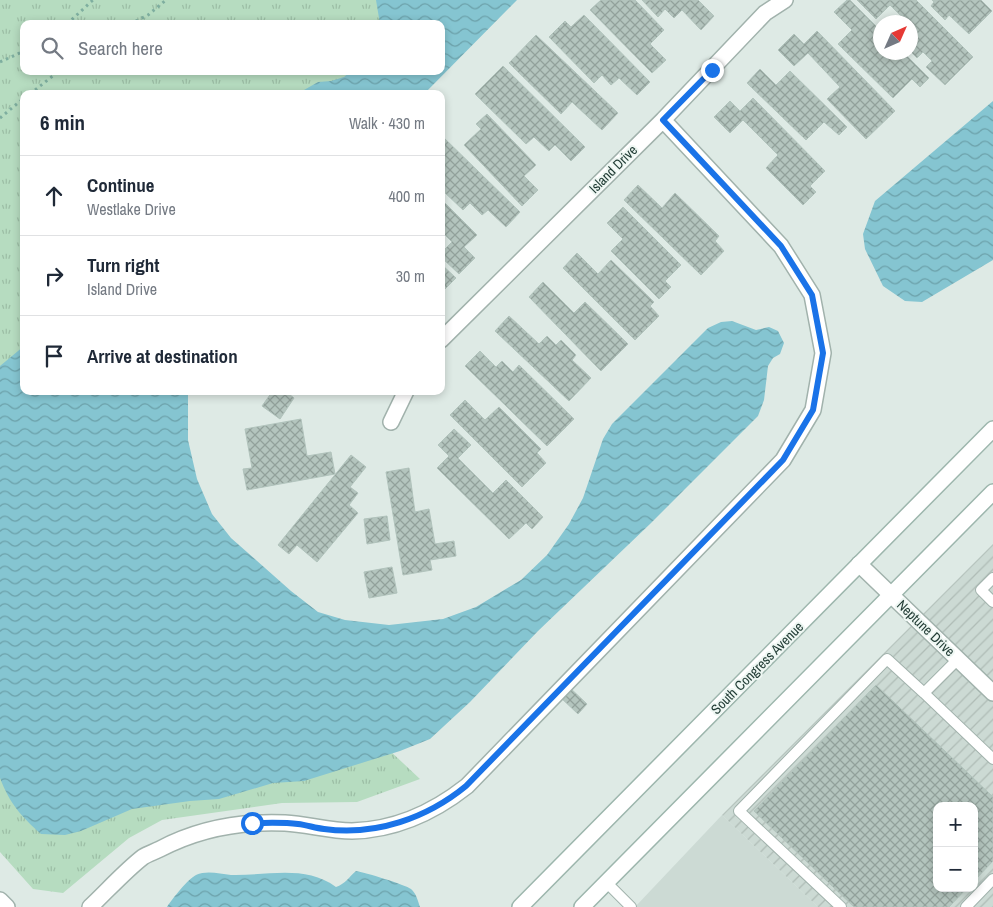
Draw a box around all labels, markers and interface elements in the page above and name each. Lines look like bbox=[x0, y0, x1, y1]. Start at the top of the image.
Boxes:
north arrow bbox=[873, 15, 918, 60]
search box bbox=[20, 20, 445, 75]
icon: search bbox=[38, 34, 66, 62]
text: Search here bbox=[78, 35, 163, 61]
route end bbox=[701, 59, 724, 82]
text: 6 min bbox=[40, 108, 85, 137]
text: Walk · 430 m bbox=[349, 112, 425, 134]
street label: Island Drive bbox=[585, 141, 641, 197]
text: Continue bbox=[87, 172, 155, 198]
icon: ahead bbox=[40, 182, 68, 210]
text: 400 m bbox=[389, 185, 425, 207]
text: Westlake Drive bbox=[87, 198, 176, 220]
text: Turn right bbox=[87, 252, 159, 278]
icon: right bbox=[40, 262, 68, 290]
text: 30 m bbox=[396, 265, 425, 287]
text: Island Drive bbox=[87, 278, 157, 300]
icon: arrive bbox=[40, 342, 68, 370]
text: Arrive at destination bbox=[87, 343, 238, 369]
street label: Neptune Drive bbox=[893, 596, 959, 660]
street label: South Congress Avenue bbox=[707, 618, 807, 718]
map controls bbox=[933, 802, 978, 892]
button: + bbox=[933, 802, 978, 847]
route start bbox=[241, 812, 264, 835]
button: − bbox=[933, 847, 978, 892]

